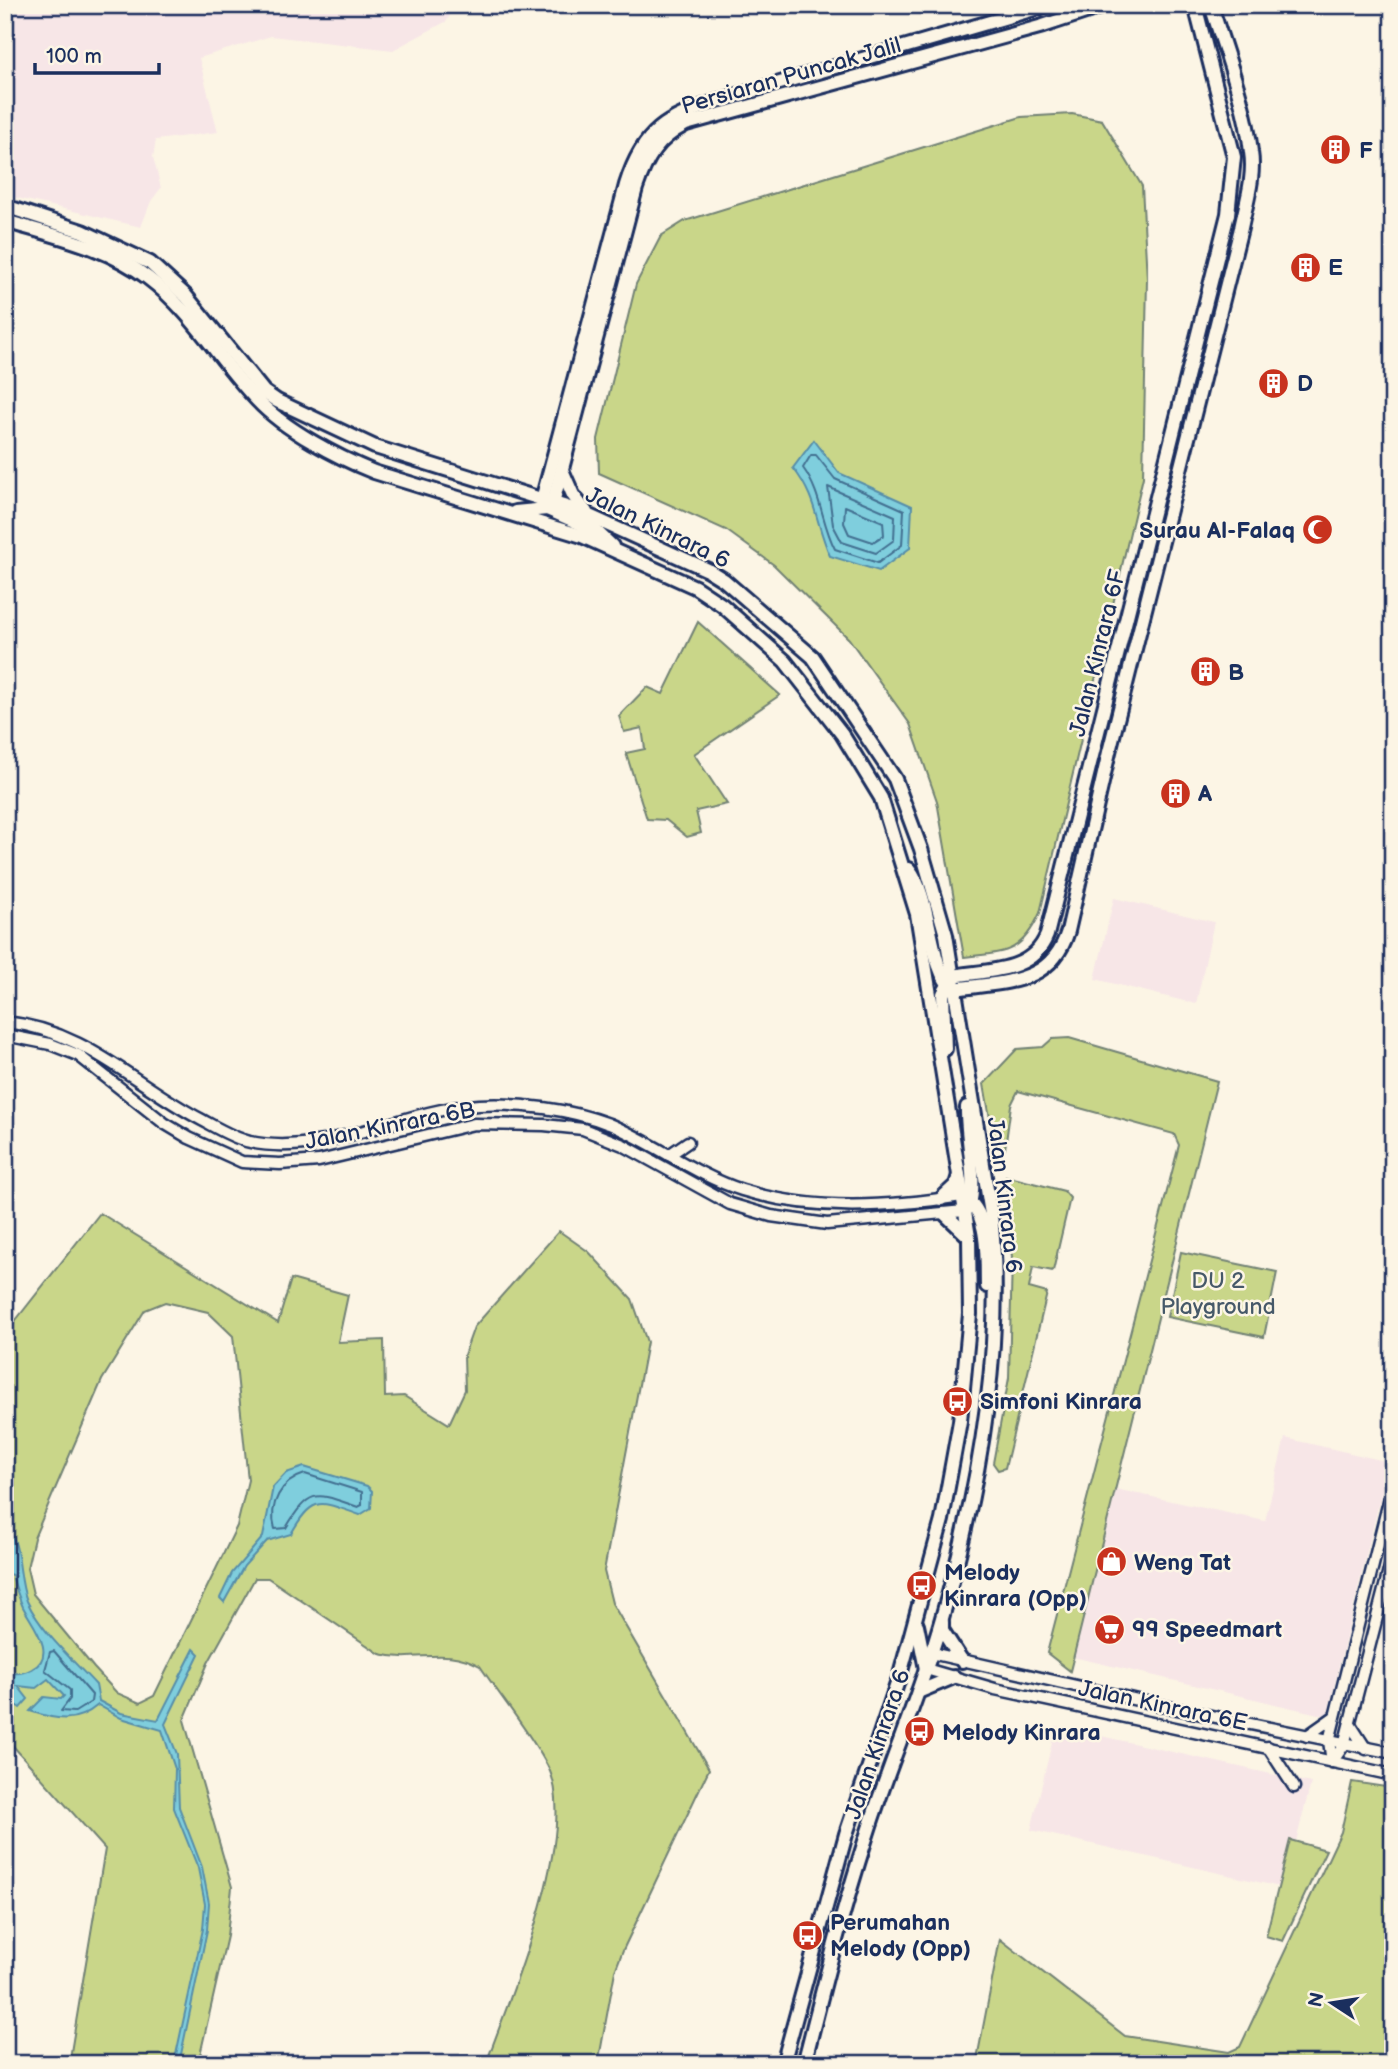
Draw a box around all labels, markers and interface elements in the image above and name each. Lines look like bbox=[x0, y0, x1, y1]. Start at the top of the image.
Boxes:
street label: Persiaran Puncak Jalil bbox=[678, 31, 904, 121]
scale bar bbox=[35, 32, 159, 76]
text: 100 m bbox=[46, 44, 102, 69]
building icon: F bbox=[1319, 133, 1353, 167]
place label: F bbox=[1359, 137, 1373, 165]
building icon: E bbox=[1288, 250, 1322, 284]
place label: E bbox=[1328, 254, 1343, 282]
building icon: D bbox=[1257, 366, 1291, 400]
place label: D bbox=[1297, 370, 1313, 398]
street label: Jalan Kinrara 6 bbox=[581, 481, 734, 575]
mosque icon: Surau Al-Falaq bbox=[1301, 513, 1335, 547]
place label: Surau Al-Falaq bbox=[1139, 517, 1295, 545]
street label: Jalan Kinrara 6F bbox=[1064, 567, 1132, 739]
building icon: B bbox=[1188, 655, 1222, 689]
place label: B bbox=[1228, 659, 1244, 687]
building icon: A bbox=[1158, 776, 1192, 810]
place label: A bbox=[1197, 780, 1213, 808]
street label: Jalan Kinrara 6B bbox=[303, 1096, 478, 1156]
street label: Jalan Kinrara 6 bbox=[981, 1116, 1027, 1275]
park label: DU 2 Playground bbox=[1160, 1267, 1276, 1321]
bus stop icon: Simfoni Kinrara bbox=[940, 1384, 974, 1418]
place label: Simfoni Kinrara bbox=[980, 1388, 1142, 1416]
shop icon: Weng Tat bbox=[1094, 1545, 1128, 1579]
place label: Weng Tat bbox=[1134, 1549, 1231, 1577]
place label: Melody Kinrara (Opp) bbox=[944, 1559, 1087, 1613]
bus stop icon: Melody Kinrara (Opp) bbox=[904, 1568, 938, 1602]
supermarket icon: 99 Speedmart bbox=[1092, 1612, 1126, 1646]
place label: 99 Speedmart bbox=[1132, 1616, 1283, 1644]
street label: Jalan Kinrara 6 bbox=[839, 1666, 917, 1823]
street label: Jalan Kinrara 6E bbox=[1076, 1674, 1250, 1738]
bus stop icon: Melody Kinrara bbox=[902, 1715, 936, 1749]
place label: Melody Kinrara bbox=[942, 1719, 1101, 1747]
place label: Perumahan Melody (Opp) bbox=[830, 1909, 971, 1963]
bus stop icon: Perumahan Melody (Opp) bbox=[790, 1918, 824, 1952]
north arrow bbox=[1296, 1968, 1366, 2038]
text: N bbox=[1304, 1990, 1330, 2009]

